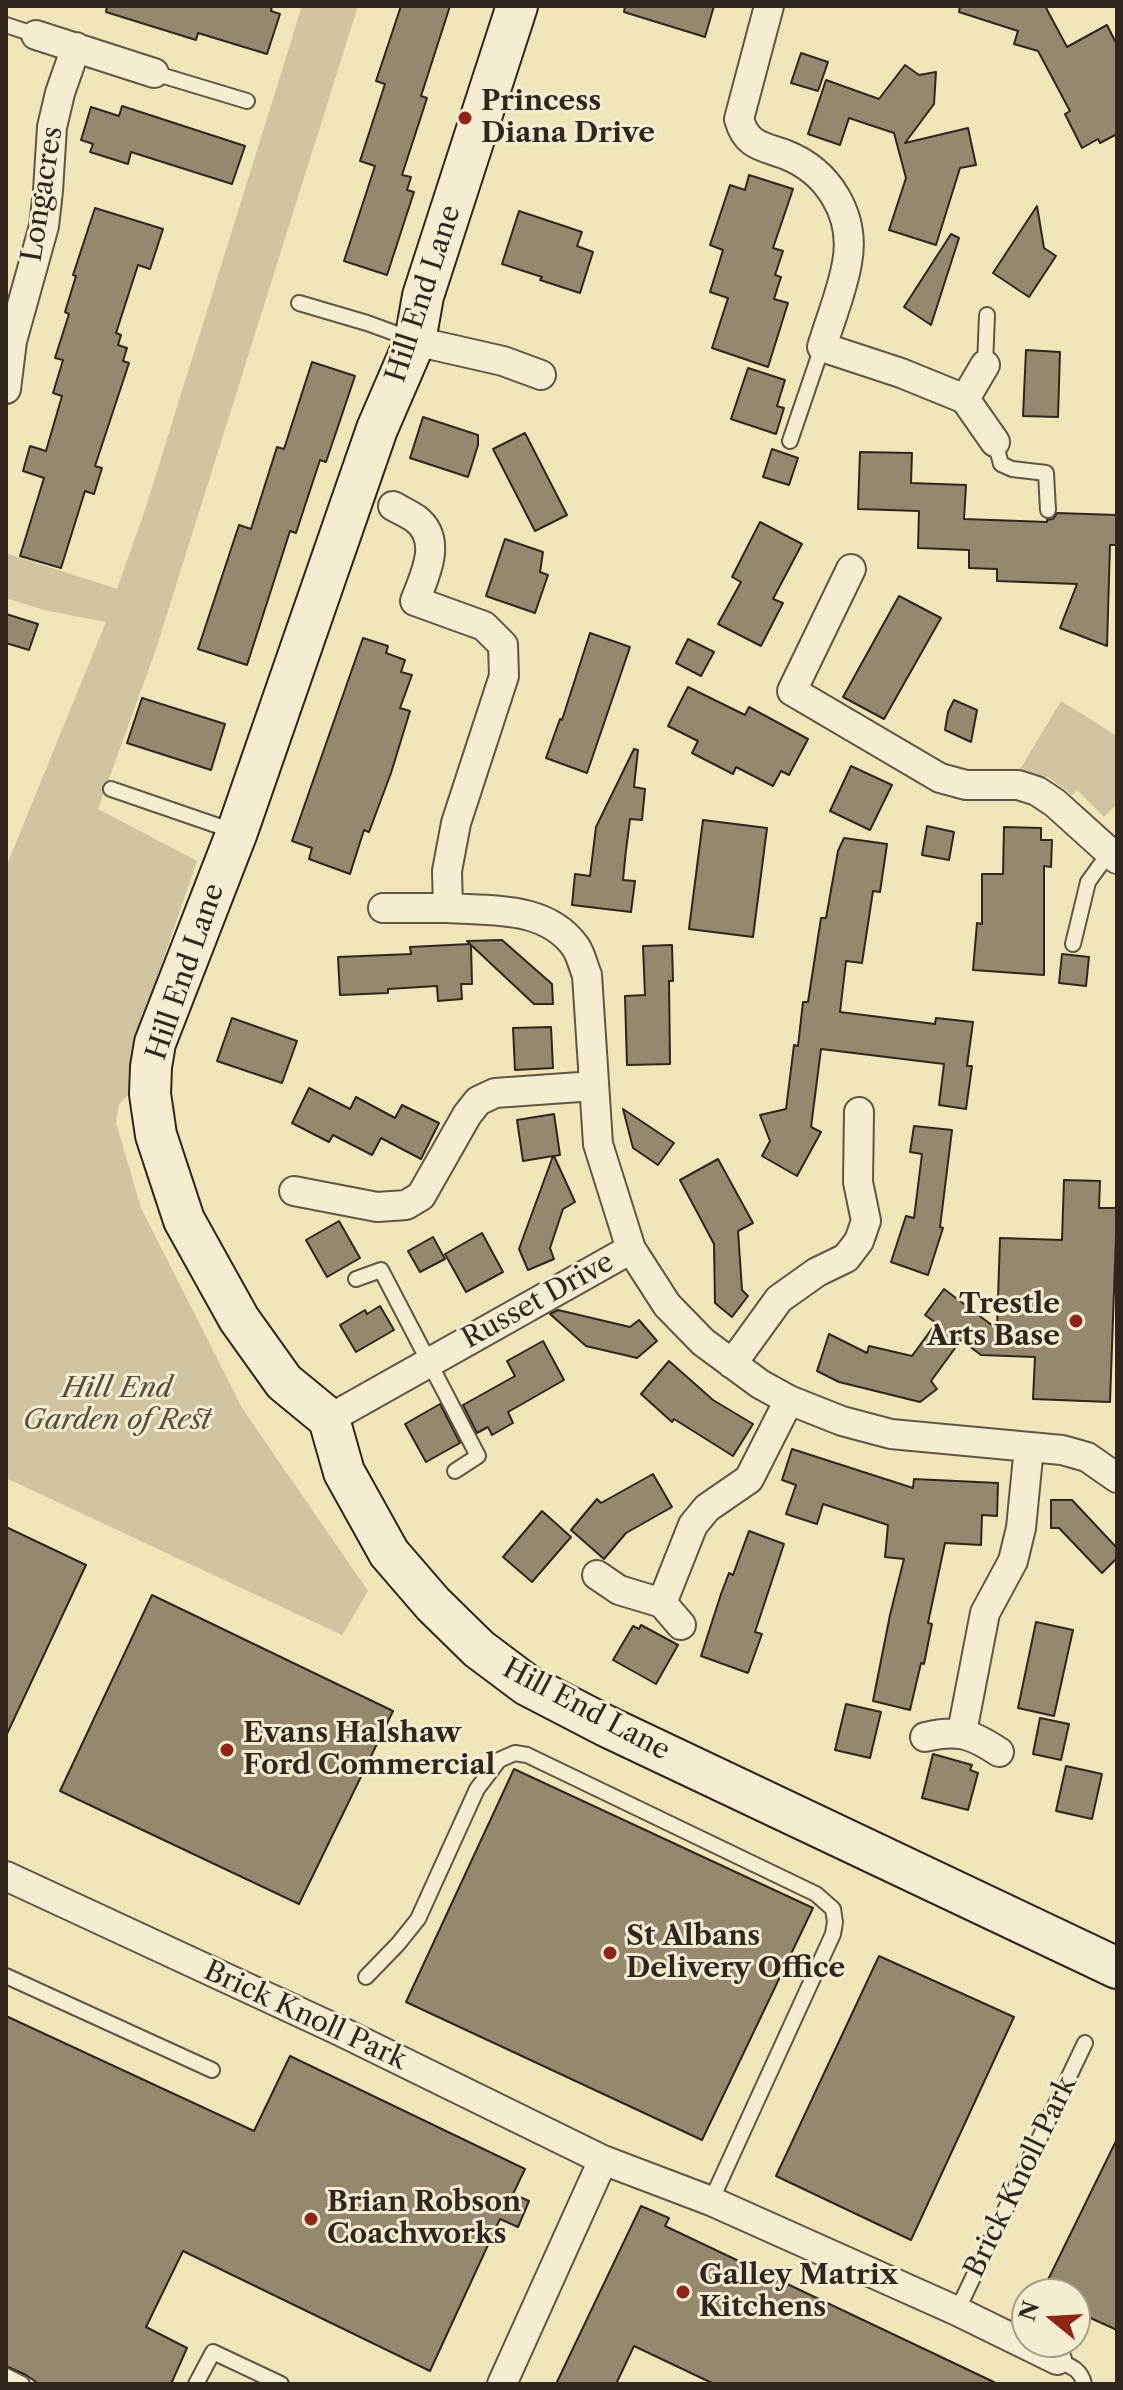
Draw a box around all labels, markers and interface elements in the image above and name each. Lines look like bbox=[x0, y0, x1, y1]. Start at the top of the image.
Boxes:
place label: Princess Diana Drive bbox=[481, 85, 655, 151]
marker: Princess Diana Drive bbox=[456, 109, 474, 127]
street label: Longacres bbox=[16, 124, 70, 264]
street label: Hill End Lane bbox=[380, 201, 468, 387]
street label: Hill End Lane bbox=[140, 879, 232, 1065]
street label: Russet Drive bbox=[456, 1246, 620, 1356]
place label: Trestle Arts Base bbox=[927, 1288, 1060, 1354]
marker: Trestle Arts Base bbox=[1067, 1312, 1085, 1330]
park label: Hill End Garden of Rest bbox=[23, 1372, 211, 1438]
street label: Hill End Lane bbox=[497, 1652, 675, 1768]
place label: Evans Halshaw Ford Commercial bbox=[243, 1717, 495, 1783]
marker: Evans Halshaw Ford Commercial bbox=[218, 1741, 236, 1759]
place label: St Albans Delivery Office bbox=[626, 1920, 845, 1986]
marker: St Albans Delivery Office bbox=[601, 1944, 619, 1962]
street label: Brick Knoll Park bbox=[198, 1954, 412, 2078]
street label: Brick Knoll Park bbox=[958, 2071, 1084, 2283]
place label: Brian Robson Coachworks bbox=[327, 2186, 521, 2252]
marker: Brian Robson Coachworks bbox=[302, 2210, 320, 2228]
place label: Galley Matrix Kitchens bbox=[699, 2259, 898, 2325]
north arrow bbox=[1011, 2278, 1091, 2358]
marker: Galley Matrix Kitchens bbox=[674, 2283, 692, 2301]
text: N bbox=[1014, 2298, 1045, 2324]

